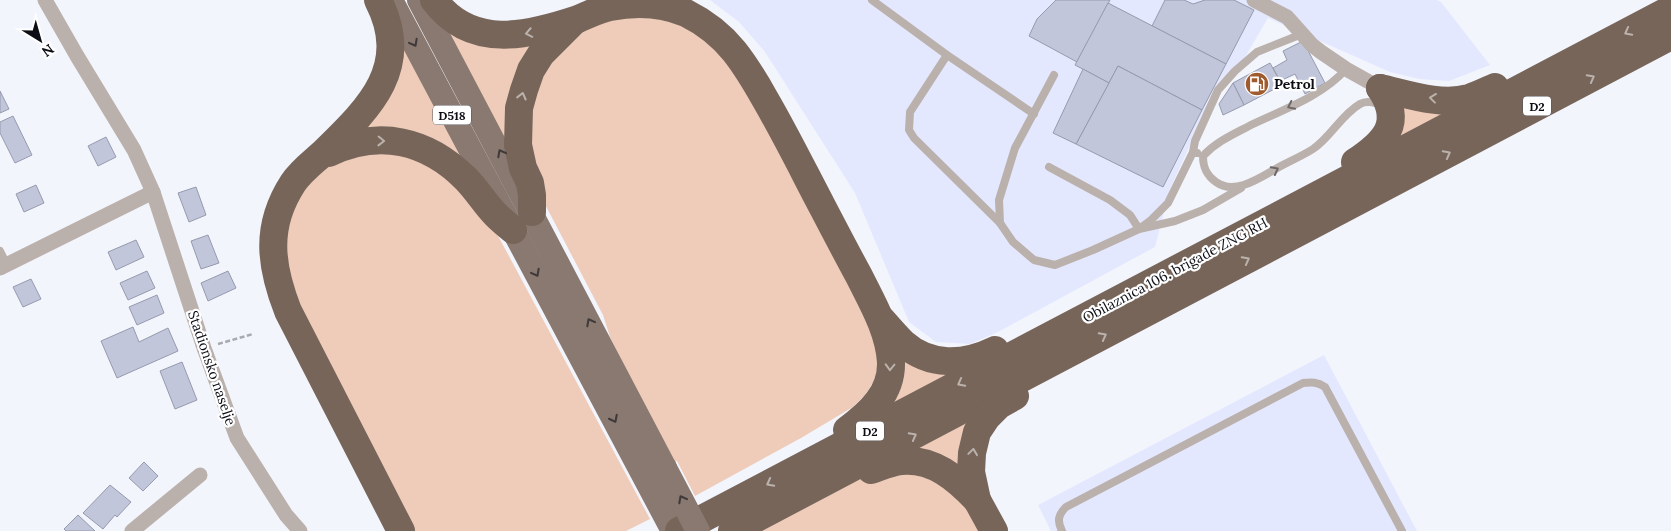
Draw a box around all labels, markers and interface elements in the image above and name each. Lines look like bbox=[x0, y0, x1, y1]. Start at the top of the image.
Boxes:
north arrow bbox=[15, 15, 65, 65]
one-way arrow bbox=[1624, 25, 1633, 35]
one-way arrow bbox=[525, 27, 534, 37]
one-way arrow bbox=[408, 38, 418, 47]
text: N bbox=[38, 40, 58, 61]
fuel station icon: Petrol bbox=[1244, 71, 1270, 97]
one-way arrow bbox=[1586, 74, 1595, 84]
place label: Petrol bbox=[1274, 75, 1315, 93]
one-way arrow bbox=[517, 92, 527, 100]
one-way arrow bbox=[1428, 93, 1436, 104]
road number: D2 bbox=[1523, 96, 1551, 115]
one-way arrow bbox=[1288, 100, 1297, 110]
road number: D518 bbox=[433, 106, 471, 124]
one-way arrow bbox=[377, 135, 385, 146]
one-way arrow bbox=[497, 150, 507, 159]
one-way arrow bbox=[1442, 150, 1451, 160]
one-way arrow bbox=[1269, 166, 1278, 176]
street label: Obilaznica 106. brigade ZNG RH bbox=[1079, 213, 1271, 327]
one-way arrow bbox=[1241, 256, 1250, 266]
one-way arrow bbox=[530, 268, 540, 277]
street label: Stadionsko naselje bbox=[184, 308, 240, 428]
one-way arrow bbox=[586, 319, 596, 328]
one-way arrow bbox=[1097, 332, 1106, 342]
one-way arrow bbox=[884, 363, 895, 371]
one-way arrow bbox=[957, 377, 966, 387]
one-way arrow bbox=[608, 414, 618, 423]
road number: D2 bbox=[856, 422, 884, 441]
one-way arrow bbox=[908, 432, 917, 442]
one-way arrow bbox=[967, 447, 978, 455]
one-way arrow bbox=[767, 477, 776, 487]
one-way arrow bbox=[678, 496, 688, 505]

